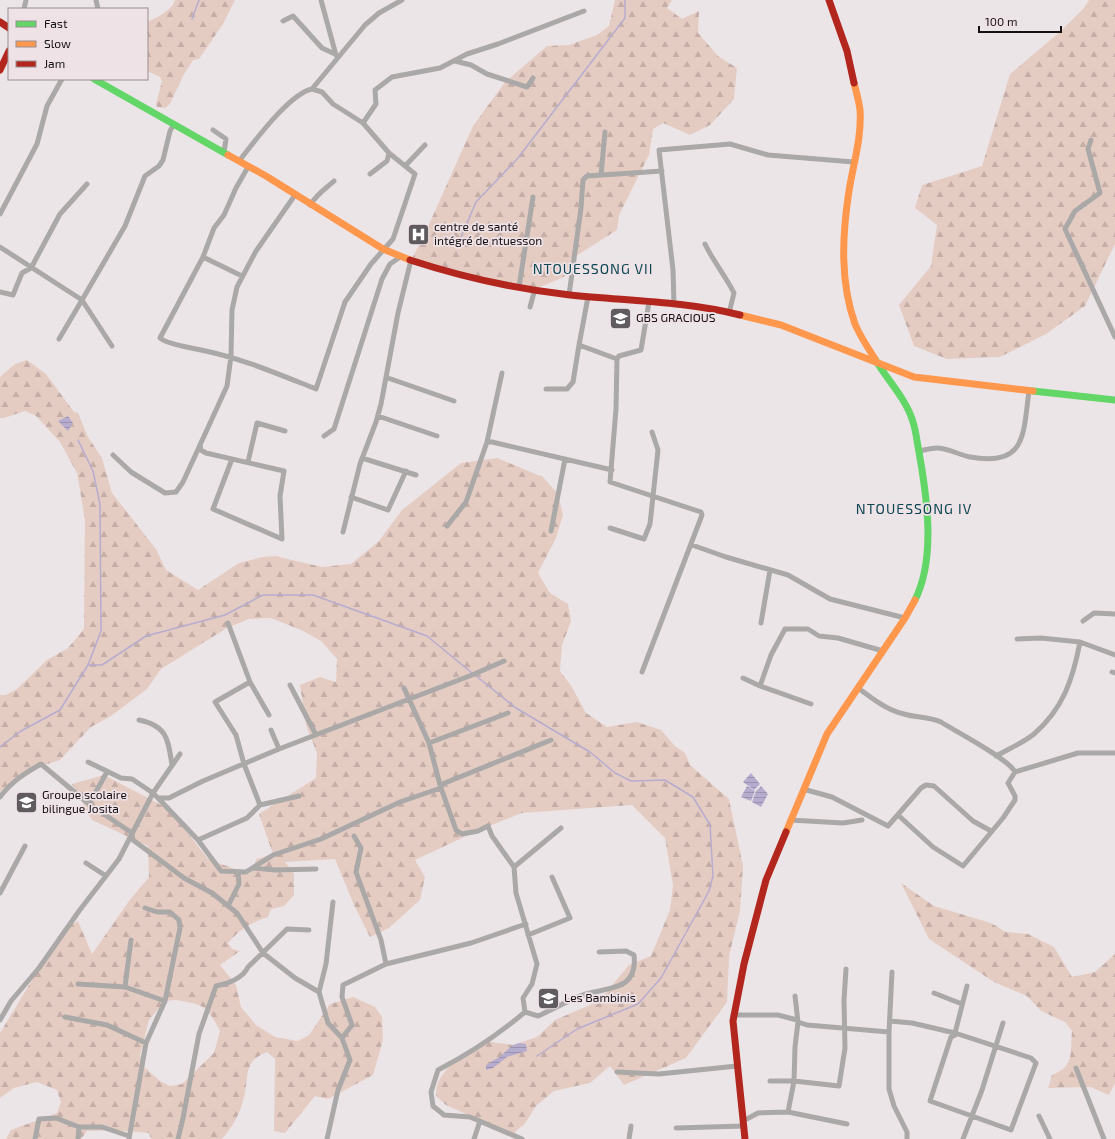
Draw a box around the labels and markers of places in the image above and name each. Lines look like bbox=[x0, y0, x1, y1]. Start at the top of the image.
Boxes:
place label: centre de santé intégré de ntuesson bbox=[434, 219, 542, 247]
hospital icon: centre de santé intégré de ntuesson bbox=[405, 221, 431, 247]
school or university icon: GBS GRACIOUS bbox=[607, 305, 633, 331]
place label: GBS GRACIOUS bbox=[636, 310, 716, 324]
place label: Groupe scolaire bilingue Josita bbox=[42, 787, 127, 815]
school or university icon: Groupe scolaire bilingue Josita bbox=[13, 789, 39, 815]
school or university icon: Les Bambinis bbox=[536, 985, 562, 1011]
place label: Les Bambinis bbox=[564, 990, 636, 1004]

